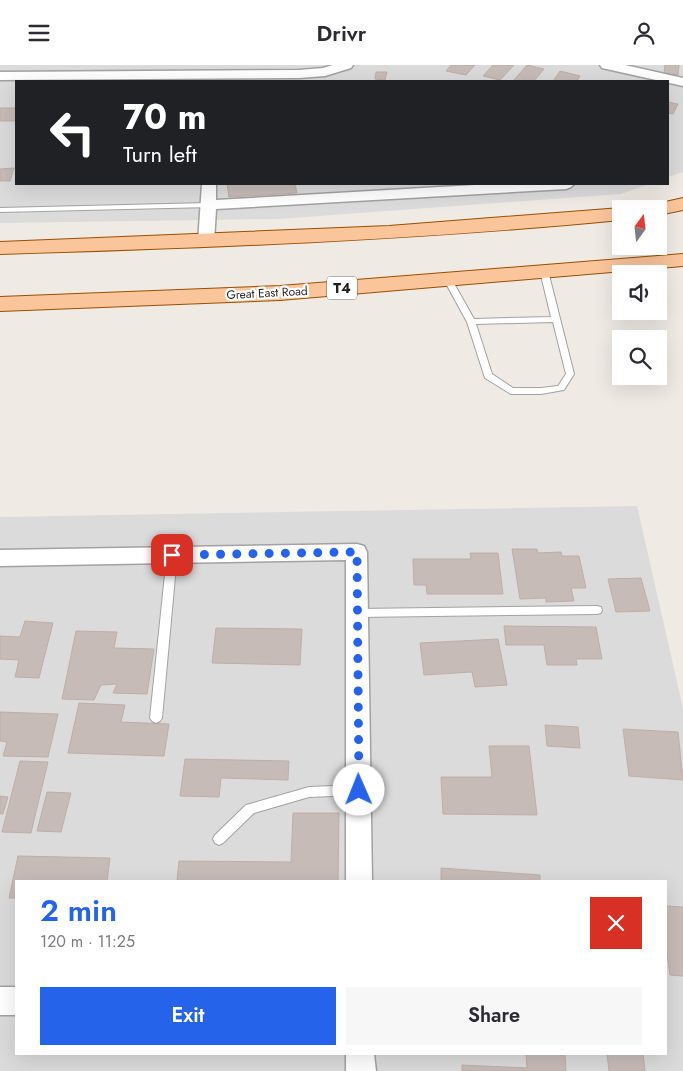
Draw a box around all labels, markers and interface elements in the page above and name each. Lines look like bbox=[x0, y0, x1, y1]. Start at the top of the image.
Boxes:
text: Drivr bbox=[317, 17, 366, 49]
icon: menu bbox=[25, 19, 53, 47]
icon: person bbox=[630, 19, 658, 47]
text: 70 m bbox=[123, 92, 206, 142]
icon: left bbox=[40, 100, 105, 165]
text: Turn left bbox=[123, 138, 197, 170]
north arrow bbox=[612, 200, 668, 255]
map controls bbox=[612, 200, 667, 385]
button: sound bbox=[612, 265, 667, 320]
road number: T4 bbox=[327, 277, 357, 299]
street label: Great East Road bbox=[226, 282, 308, 304]
button: search bbox=[612, 330, 667, 385]
pin bbox=[151, 534, 193, 576]
icon: arrive bbox=[158, 541, 186, 569]
position arrow bbox=[332, 763, 384, 815]
text: 2 min bbox=[40, 889, 117, 932]
button: close bbox=[590, 897, 642, 949]
text: 120 m · 11:25 bbox=[40, 930, 135, 953]
button: Exit bbox=[40, 987, 336, 1045]
button: Share bbox=[346, 987, 642, 1045]

